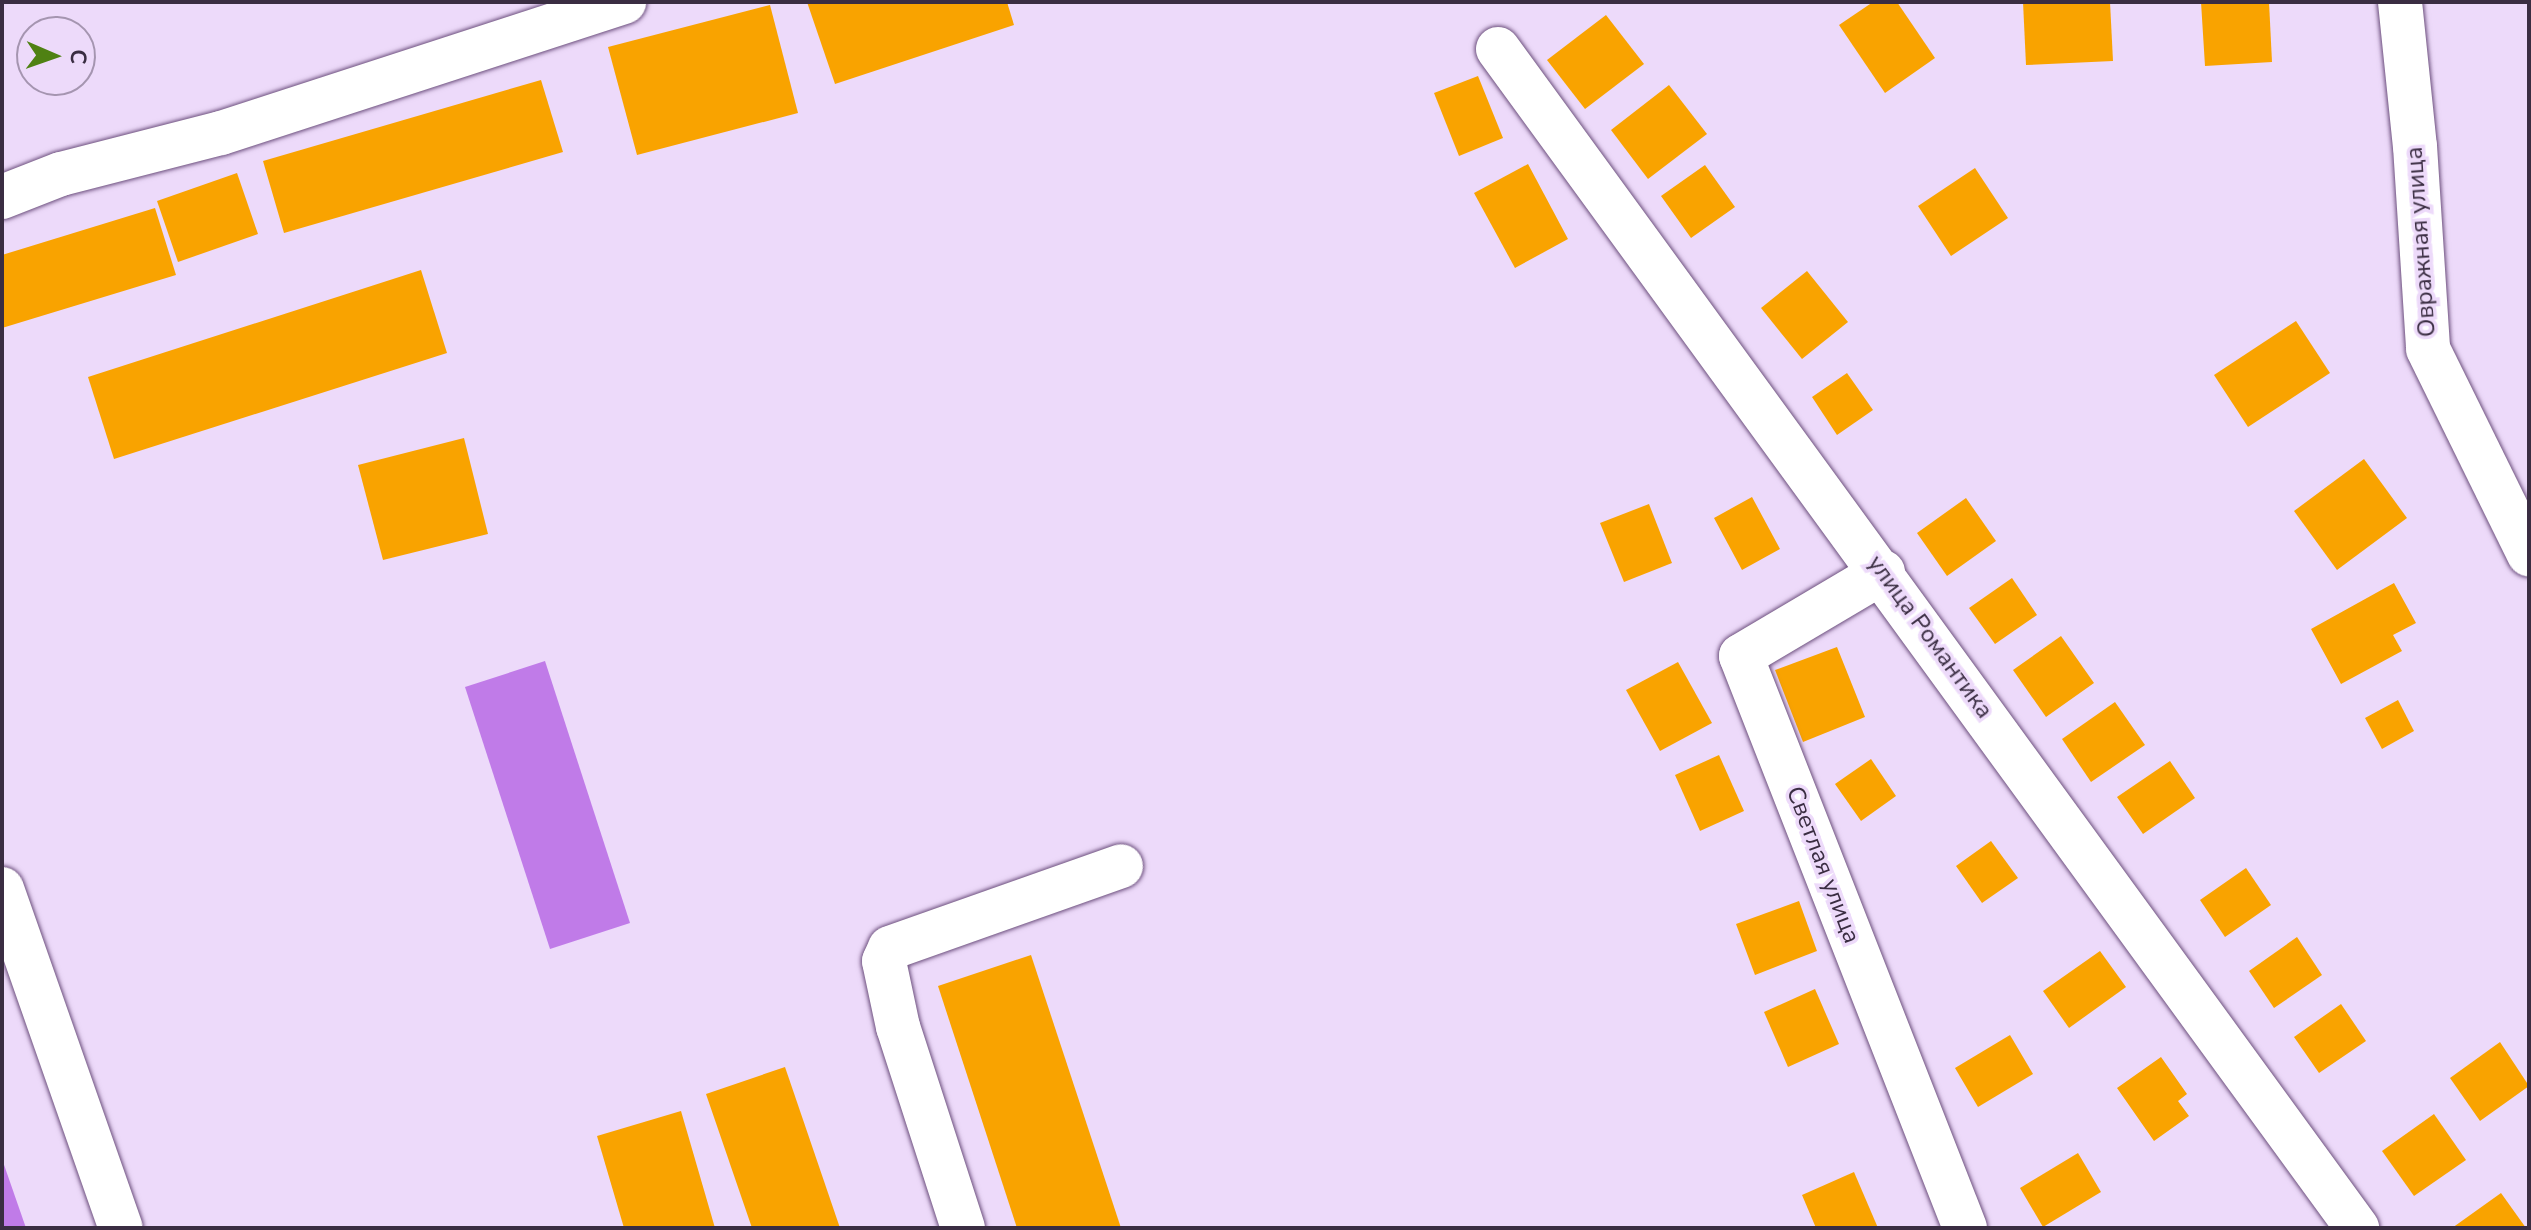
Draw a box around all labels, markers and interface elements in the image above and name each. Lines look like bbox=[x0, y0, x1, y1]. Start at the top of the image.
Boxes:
north arrow bbox=[16, 16, 96, 96]
text: С bbox=[63, 49, 93, 65]
street label: Овражная улица bbox=[2400, 146, 2442, 338]
street label: улица Романтика bbox=[1861, 550, 1999, 724]
street label: Светлая улица bbox=[1780, 783, 1866, 947]

